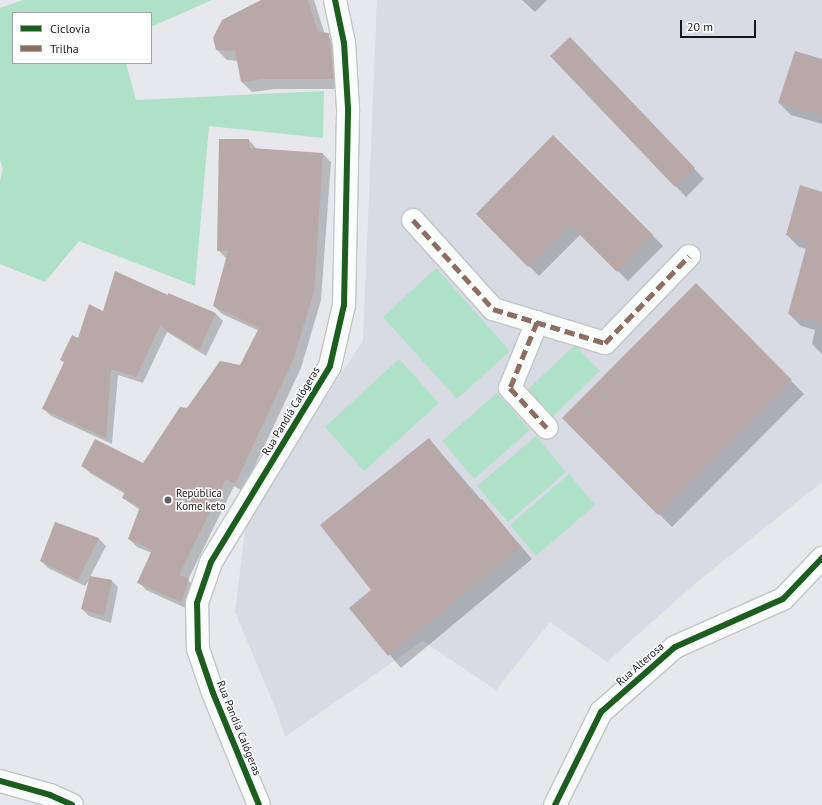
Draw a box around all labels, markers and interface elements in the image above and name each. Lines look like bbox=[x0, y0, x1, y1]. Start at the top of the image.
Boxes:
legend bbox=[12, 12, 152, 64]
scale bar bbox=[682, 12, 758, 38]
text: 20 m bbox=[687, 19, 713, 34]
text: Ciclovia bbox=[50, 21, 90, 36]
text: Trilha bbox=[50, 41, 79, 56]
street label: Rua Pandiá Calógeras bbox=[259, 364, 323, 458]
place label: República Kome keto bbox=[176, 487, 226, 513]
marker: República Kome keto bbox=[163, 495, 173, 505]
street label: Rua Alterosa bbox=[613, 640, 667, 688]
street label: Rua Pandiá Calógeras bbox=[214, 679, 264, 777]

